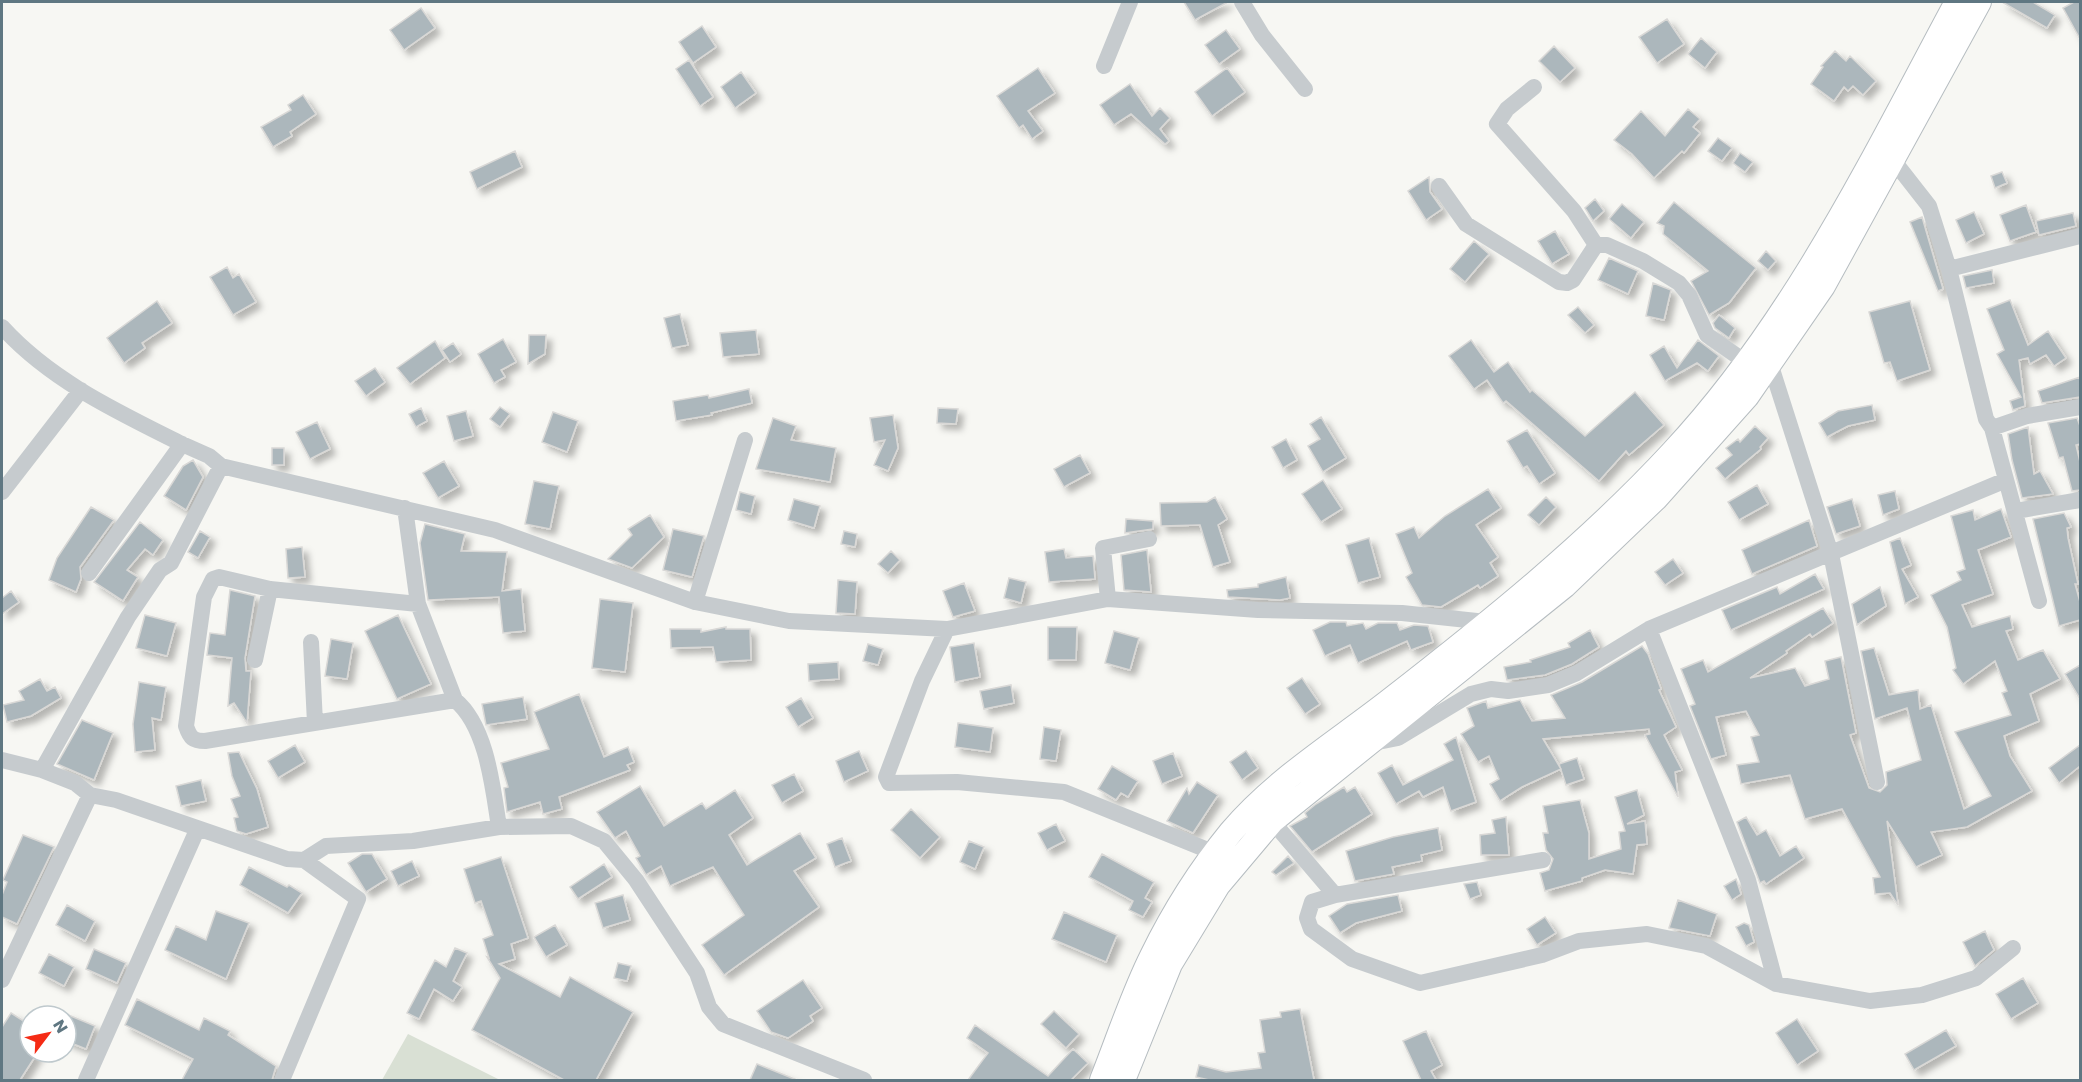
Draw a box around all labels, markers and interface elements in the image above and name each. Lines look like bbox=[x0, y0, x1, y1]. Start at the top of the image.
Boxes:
north arrow bbox=[18, 1004, 78, 1064]
text: N bbox=[47, 1015, 73, 1038]

